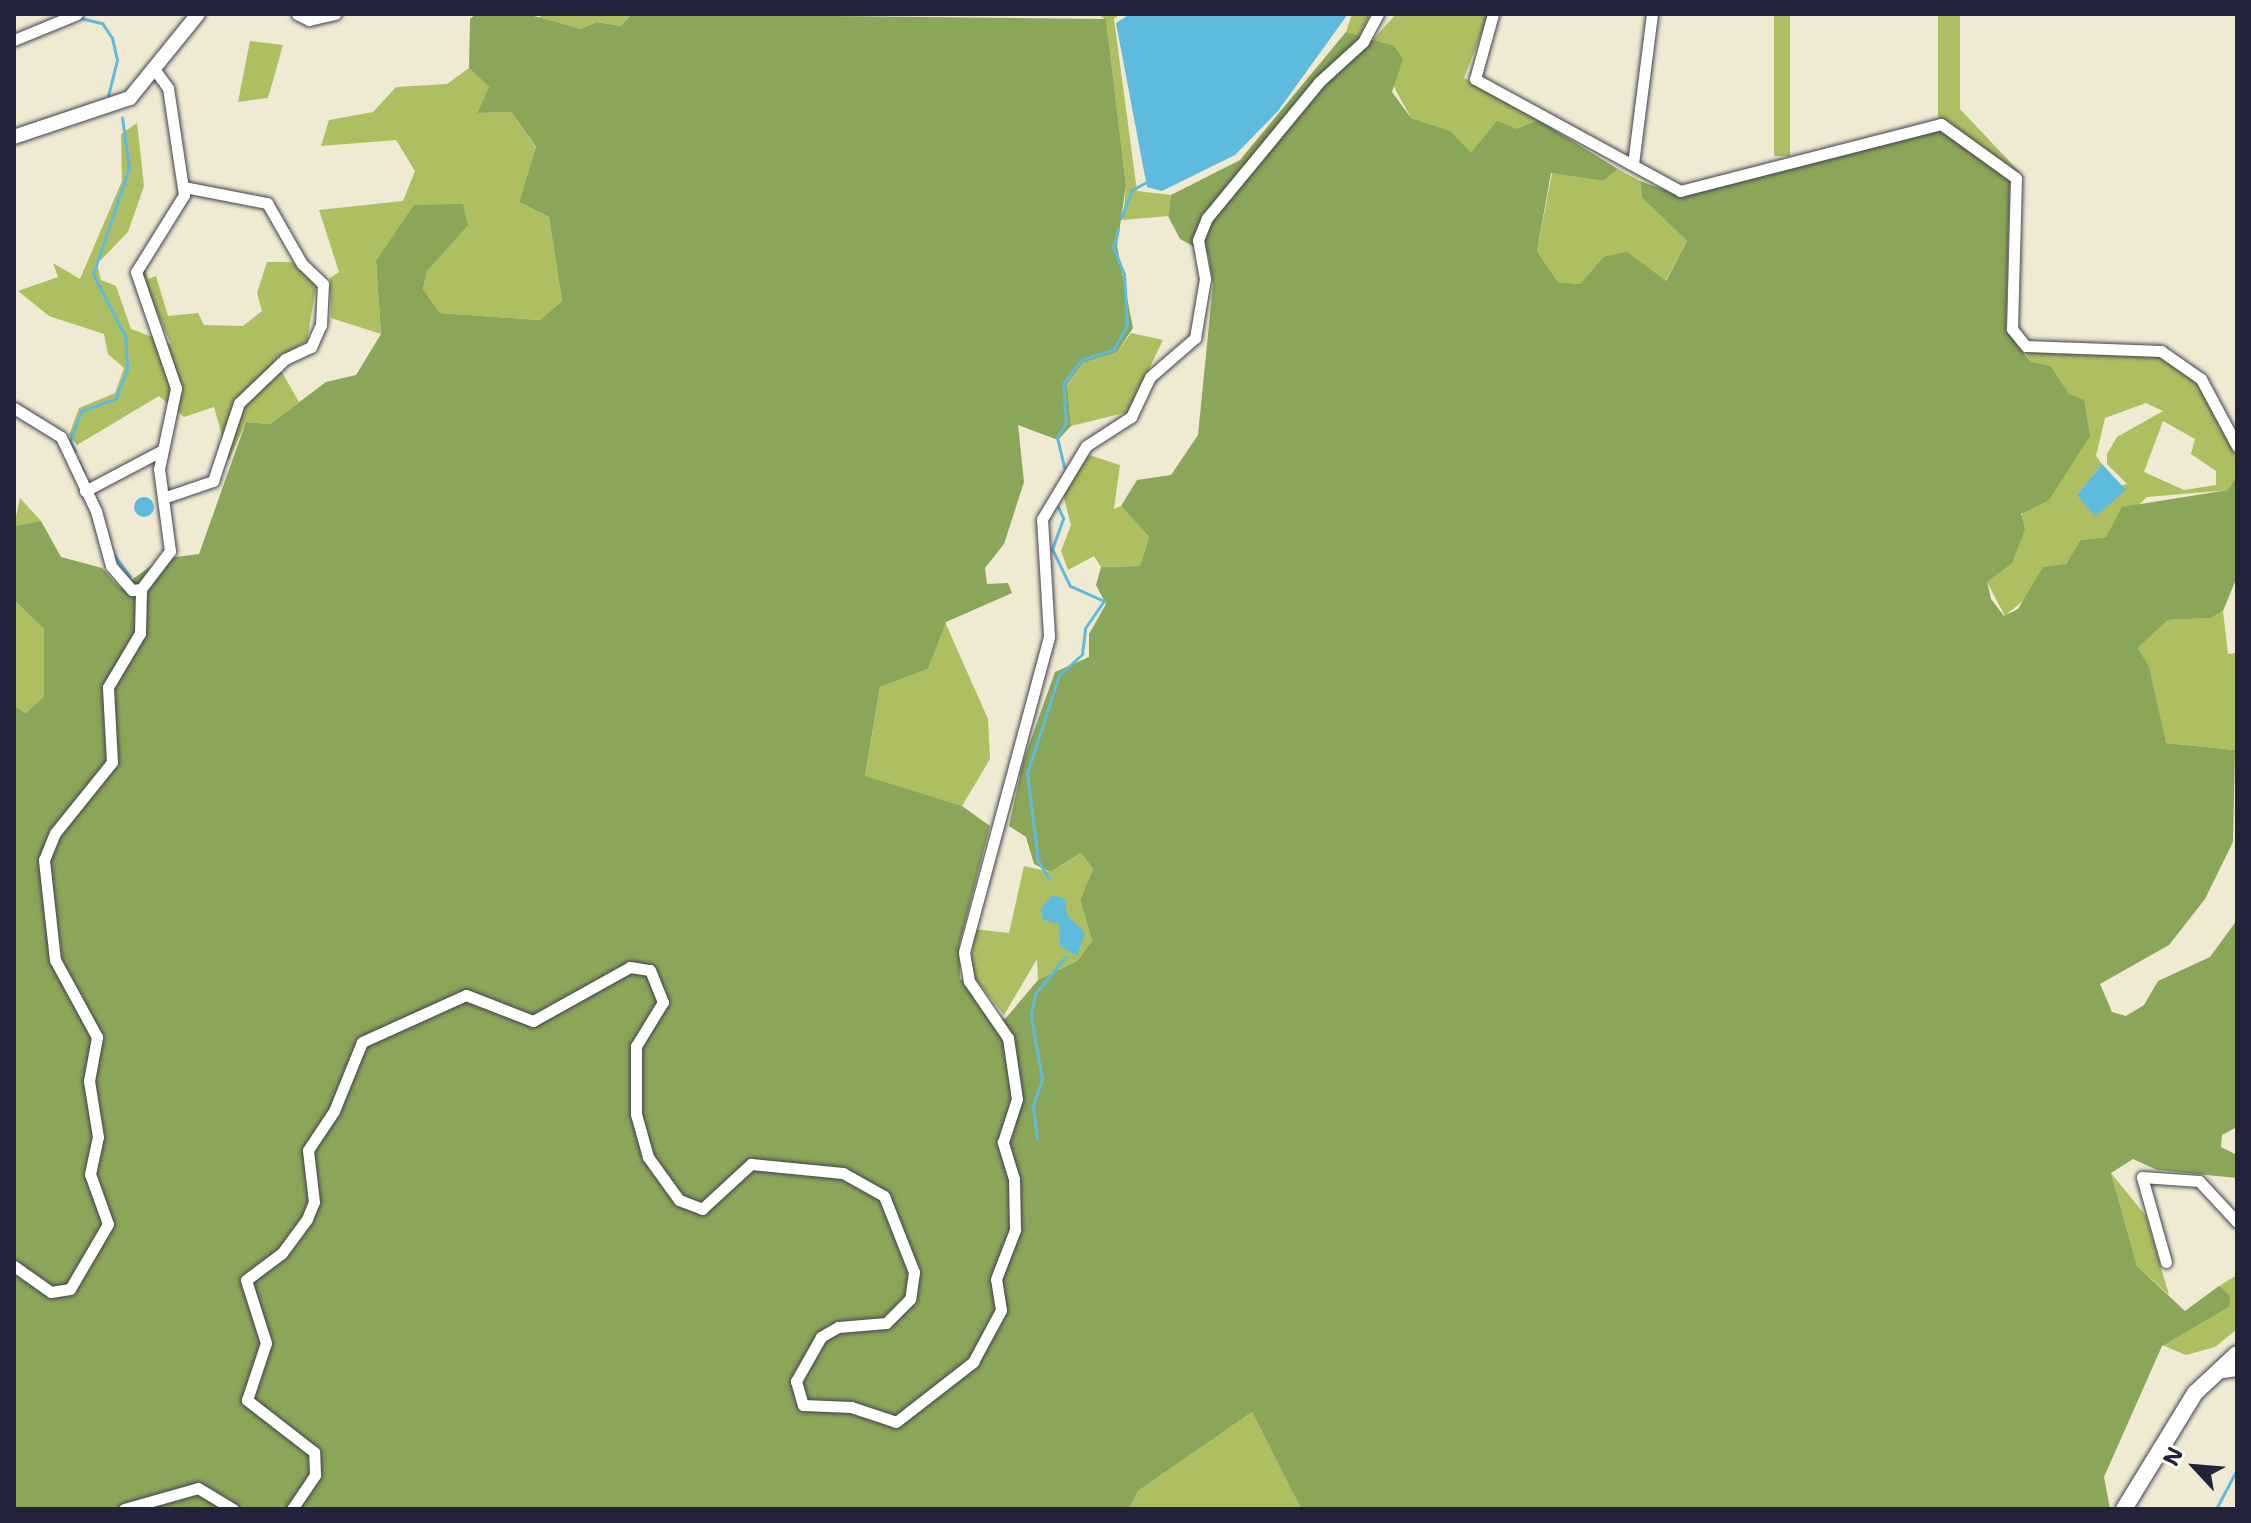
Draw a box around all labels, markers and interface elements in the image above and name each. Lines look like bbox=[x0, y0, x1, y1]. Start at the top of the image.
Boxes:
north arrow bbox=[2155, 1427, 2235, 1507]
text: N bbox=[2156, 1442, 2190, 1470]

